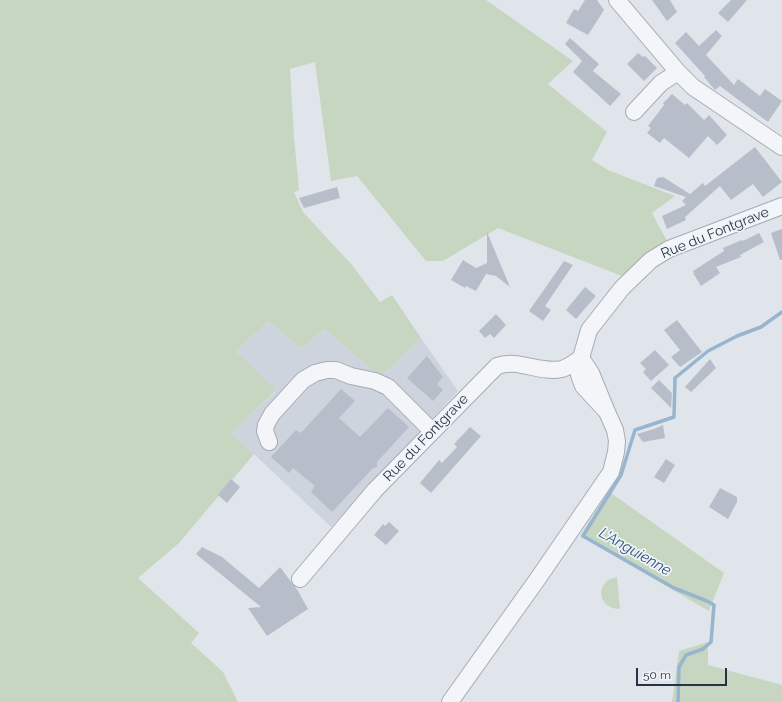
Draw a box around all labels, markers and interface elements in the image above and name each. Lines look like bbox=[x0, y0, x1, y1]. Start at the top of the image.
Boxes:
street label: Rue du Fontgrave bbox=[659, 204, 771, 262]
street label: Rue du Fontgrave bbox=[380, 391, 472, 485]
water label: L'Anguienne bbox=[596, 524, 674, 580]
scale bar bbox=[638, 660, 729, 686]
text: 50 m bbox=[643, 668, 671, 682]

